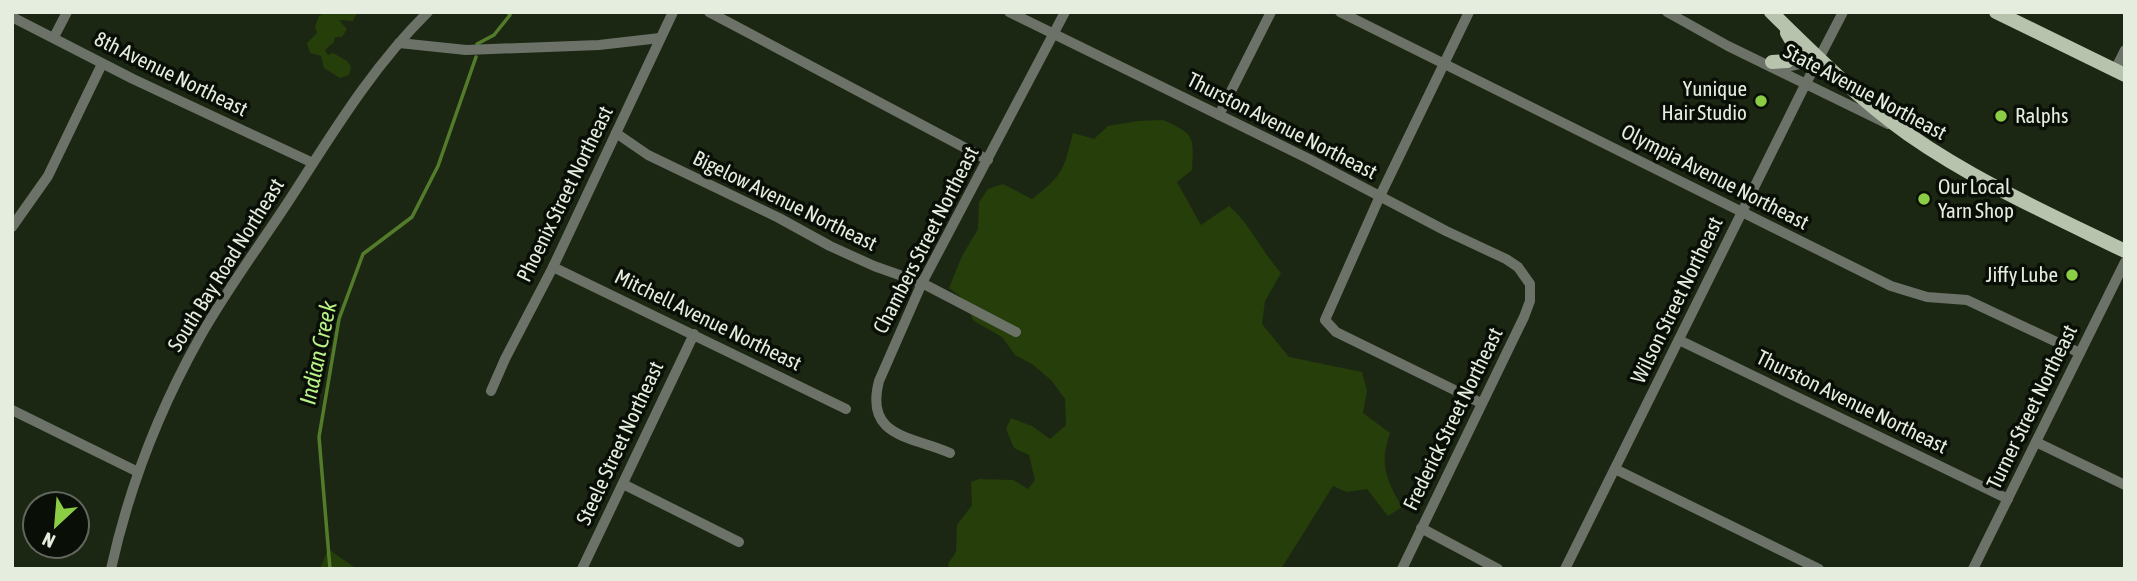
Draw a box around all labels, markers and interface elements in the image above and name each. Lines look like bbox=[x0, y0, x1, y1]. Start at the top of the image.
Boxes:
street label: 8th Avenue Northeast bbox=[91, 26, 252, 121]
street label: State Avenue Northeast bbox=[1780, 38, 1951, 144]
street label: Thurston Avenue Northeast bbox=[1184, 67, 1381, 183]
place label: Yunique Hair Studio bbox=[1661, 76, 1747, 124]
marker: Yunique Hair Studio bbox=[1753, 93, 1769, 109]
street label: Phoenix Street Northeast bbox=[511, 102, 617, 285]
place label: Ralphs bbox=[2015, 103, 2068, 127]
marker: Ralphs bbox=[1993, 108, 2009, 124]
street label: Olympia Avenue Northeast bbox=[1618, 118, 1813, 234]
street label: Chambers Street Northeast bbox=[867, 142, 983, 337]
street label: Bigelow Avenue Northeast bbox=[690, 145, 881, 255]
street label: South Bay Road Northeast bbox=[162, 174, 288, 355]
place label: Our Local Yarn Shop bbox=[1938, 174, 2014, 222]
marker: Our Local Yarn Shop bbox=[1916, 191, 1932, 207]
street label: Wilson Street Northeast bbox=[1625, 212, 1727, 387]
place label: Jiffy Lube bbox=[1986, 262, 2058, 286]
street label: Mitchell Avenue Northeast bbox=[611, 263, 806, 375]
marker: Jiffy Lube bbox=[2064, 267, 2080, 283]
water label: Indian Creek bbox=[294, 298, 342, 407]
street label: Turner Street Northeast bbox=[1981, 321, 2081, 492]
street label: Frederick Street Northeast bbox=[1397, 323, 1507, 514]
street label: Thurston Avenue Northeast bbox=[1753, 344, 1952, 458]
street label: Steele Street Northeast bbox=[571, 357, 667, 528]
north arrow bbox=[21, 490, 91, 560]
text: N bbox=[39, 528, 58, 553]

